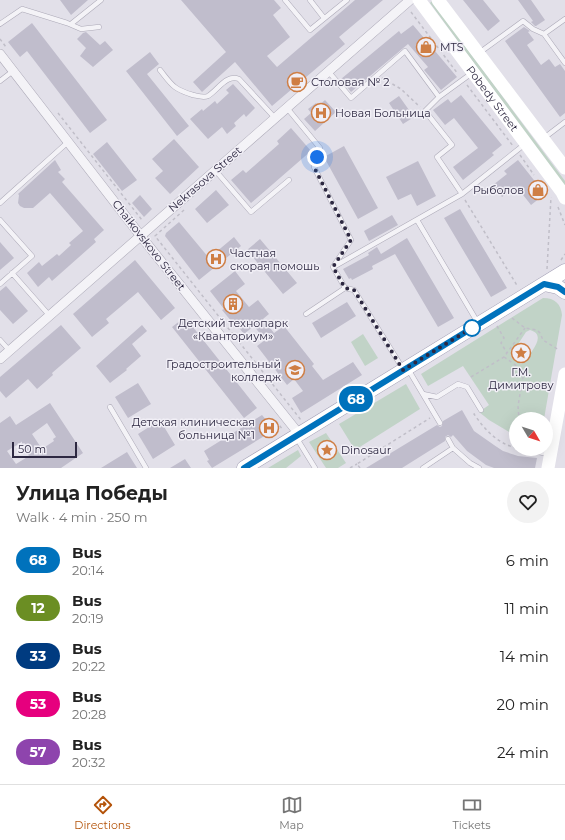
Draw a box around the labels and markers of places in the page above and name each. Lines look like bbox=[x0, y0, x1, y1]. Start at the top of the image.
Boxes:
shop icon: MTS bbox=[415, 36, 437, 58]
place label: MTS bbox=[440, 40, 464, 54]
cafe icon: Столовая № 2 bbox=[286, 71, 308, 93]
place label: Столовая № 2 bbox=[311, 75, 390, 89]
hospital icon: Новая Больница bbox=[310, 102, 332, 124]
place label: Новая Больница bbox=[335, 106, 431, 120]
shop icon: Рыболов bbox=[527, 179, 549, 201]
place label: Рыболов bbox=[473, 183, 524, 197]
place label: Частная скорая помошь bbox=[230, 246, 319, 273]
hospital icon: Частная скорая помошь bbox=[205, 248, 227, 270]
building icon: Детский технопарк «Кванториум» bbox=[222, 293, 244, 315]
place label: Детский технопарк «Кванториум» bbox=[178, 316, 289, 343]
unlabelled marker bbox=[463, 319, 481, 337]
place icon: Г.М. Димитрову bbox=[510, 342, 532, 364]
place label: Градостроительный колледж bbox=[166, 357, 281, 384]
school or university icon: Градостроительный колледж bbox=[284, 359, 306, 381]
place label: Г.М. Димитрову bbox=[488, 365, 554, 392]
place label: Детская клиническая больница №1 bbox=[132, 415, 255, 442]
hospital icon: Детская клиническая больница №1 bbox=[258, 417, 280, 439]
place icon: Dinosaur bbox=[316, 439, 338, 461]
place label: Dinosaur bbox=[341, 443, 391, 457]

